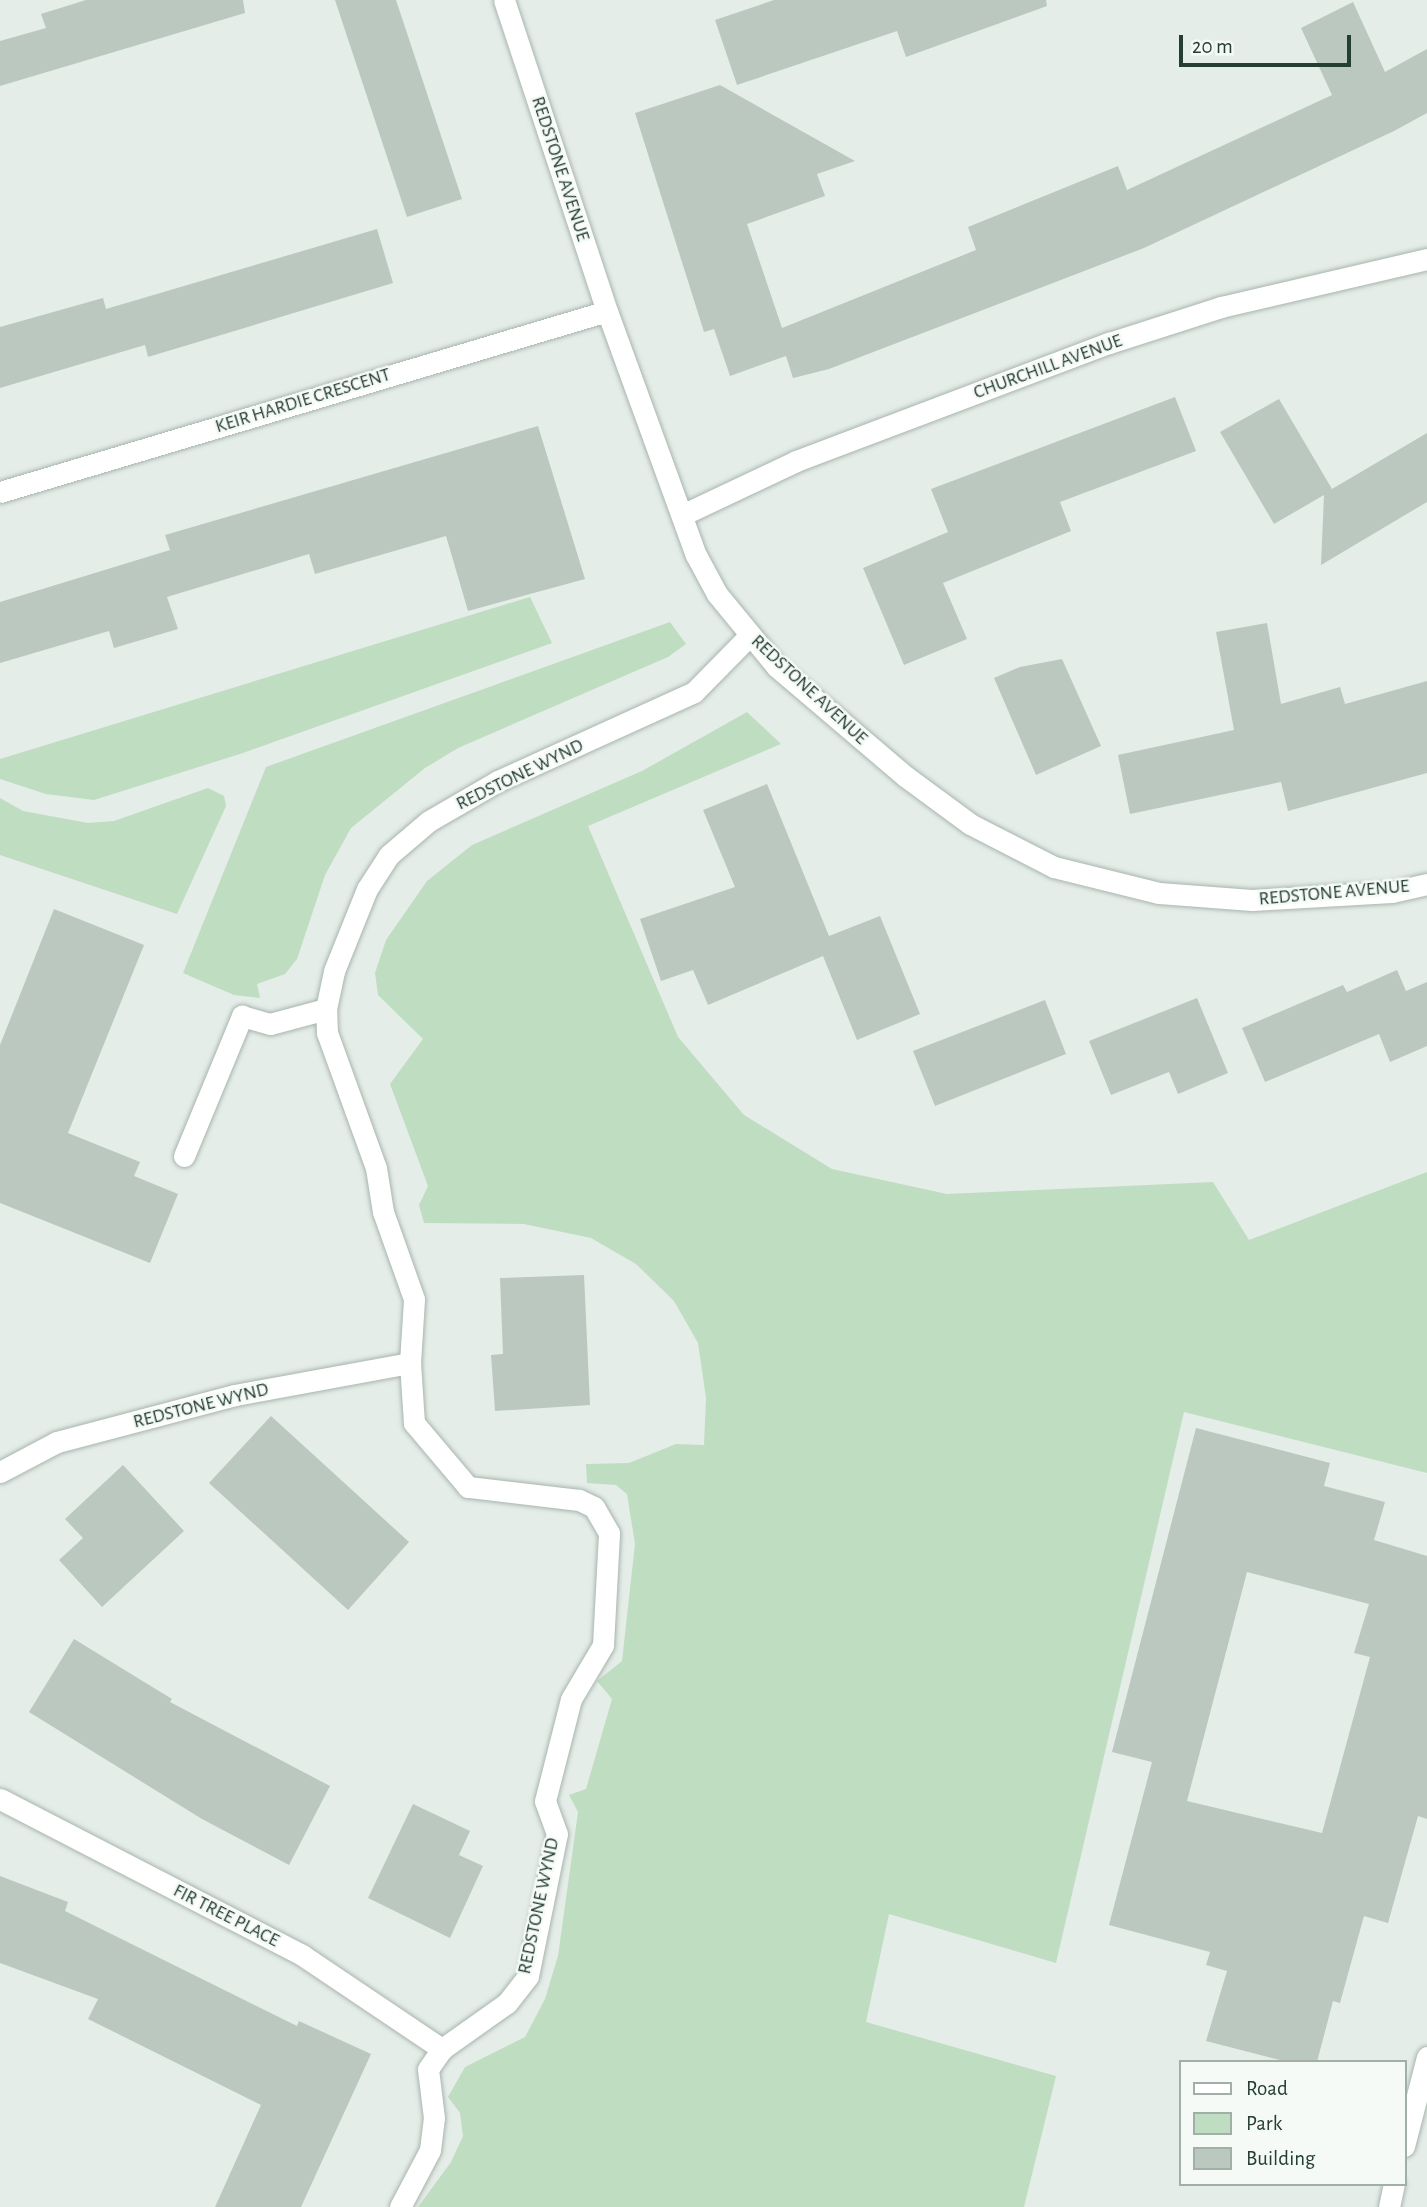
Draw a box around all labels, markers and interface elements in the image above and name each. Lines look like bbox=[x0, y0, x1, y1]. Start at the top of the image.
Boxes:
scale bar bbox=[1182, 21, 1354, 65]
text: 20 m bbox=[1192, 36, 1233, 57]
street label: REDSTONE AVENUE bbox=[526, 94, 594, 244]
street label: CHURCHILL AVENUE bbox=[971, 330, 1125, 404]
street label: KEIR HARDIE CRESCENT bbox=[213, 363, 393, 439]
street label: REDSTONE AVENUE bbox=[746, 630, 872, 750]
street label: REDSTONE WYND bbox=[453, 734, 587, 816]
street label: REDSTONE AVENUE bbox=[1258, 875, 1410, 911]
street label: REDSTONE WYND bbox=[131, 1378, 271, 1434]
street label: REDSTONE WYND bbox=[513, 1836, 565, 1976]
street label: FIR TREE PLACE bbox=[169, 1880, 283, 1952]
legend bbox=[1178, 2060, 1406, 2186]
text: Road bbox=[1246, 2078, 1288, 2099]
text: Park bbox=[1246, 2113, 1282, 2134]
text: Building bbox=[1246, 2148, 1315, 2169]

